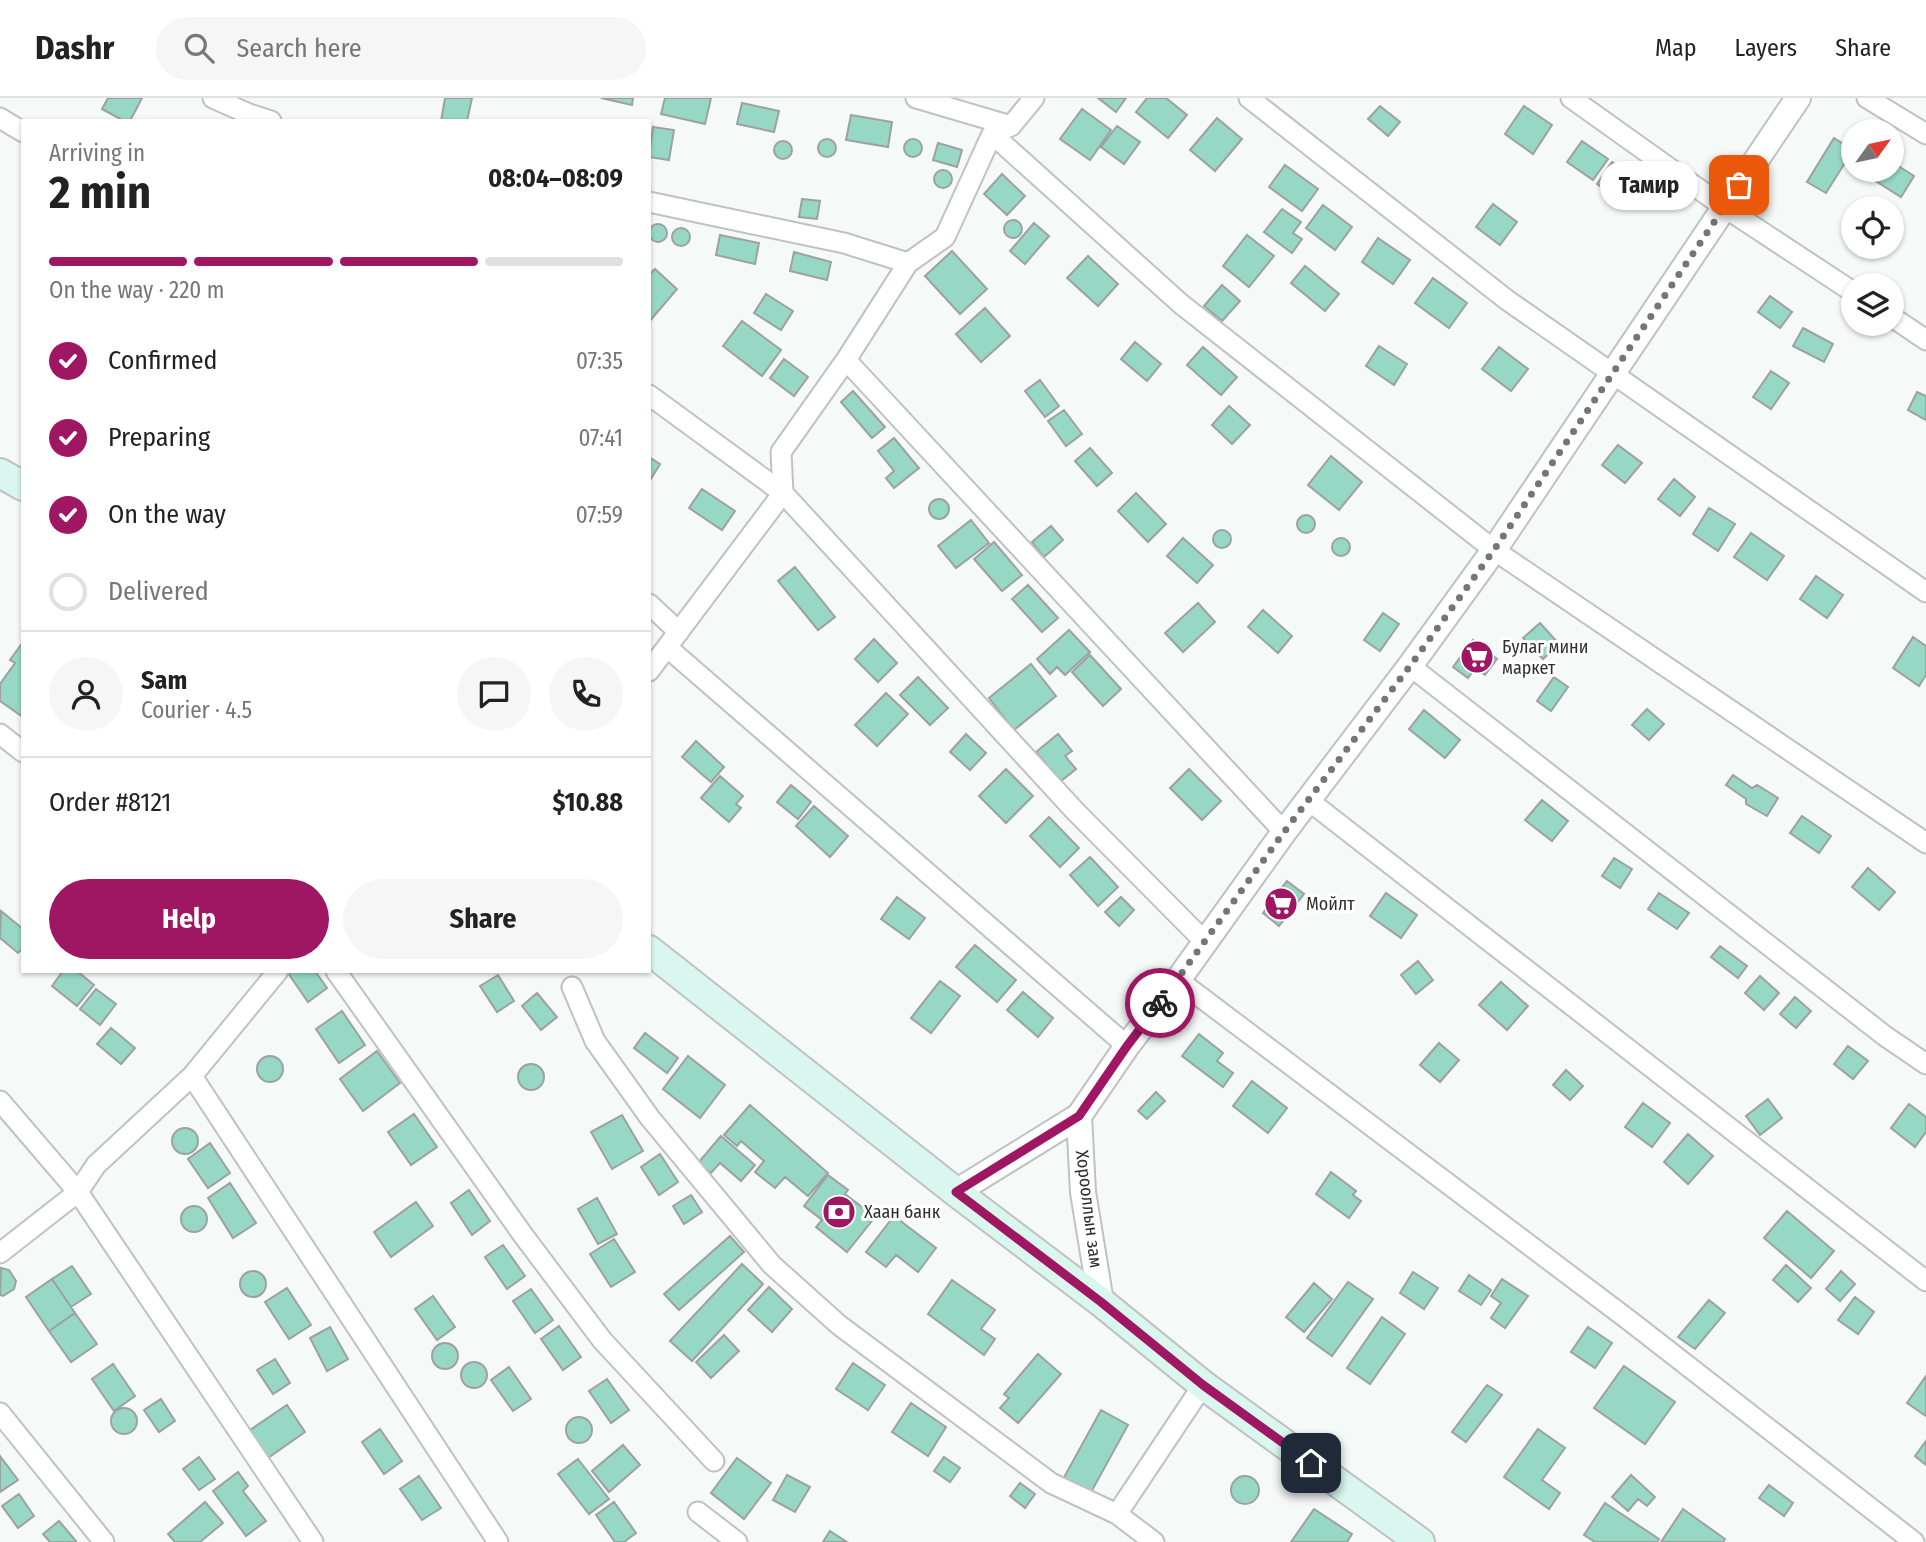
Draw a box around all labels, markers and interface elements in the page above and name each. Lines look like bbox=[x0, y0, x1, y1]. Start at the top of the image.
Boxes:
search box bbox=[156, 17, 646, 80]
text: Dashr bbox=[35, 28, 114, 68]
icon: search bbox=[180, 29, 218, 67]
text: Search here bbox=[236, 33, 362, 64]
text: Map bbox=[1655, 34, 1697, 62]
text: Layers bbox=[1735, 34, 1797, 62]
text: Share bbox=[1835, 34, 1891, 62]
north arrow bbox=[1841, 119, 1904, 182]
map controls bbox=[1841, 119, 1904, 336]
text: Arriving in bbox=[49, 139, 145, 167]
pin bbox=[1709, 155, 1769, 215]
callout: Тамир bbox=[1599, 160, 1697, 210]
text: 08:04–08:09 bbox=[488, 163, 623, 194]
text: 2 min bbox=[49, 165, 151, 220]
icon: bag bbox=[1720, 166, 1758, 204]
text: Тамир bbox=[1619, 171, 1679, 199]
button: locate bbox=[1841, 196, 1904, 259]
button: layers bbox=[1841, 273, 1904, 336]
text: On the way · 220 m bbox=[49, 276, 224, 304]
icon: check bbox=[49, 342, 87, 380]
text: Confirmed bbox=[108, 345, 218, 376]
text: 07:35 bbox=[576, 347, 623, 375]
icon: check bbox=[49, 419, 87, 457]
text: Preparing bbox=[108, 422, 210, 453]
text: 07:41 bbox=[578, 424, 623, 452]
icon: check bbox=[49, 496, 87, 534]
text: On the way bbox=[108, 499, 226, 530]
text: 07:59 bbox=[576, 501, 623, 529]
text: Delivered bbox=[108, 576, 209, 607]
place label: Булаг мини маркет bbox=[1502, 636, 1588, 679]
supermarket icon: Булаг мини маркет bbox=[1458, 638, 1496, 676]
button: person bbox=[49, 657, 123, 731]
button: chat bbox=[457, 657, 531, 731]
button: phone bbox=[549, 657, 623, 731]
text: Sam bbox=[141, 665, 187, 696]
text: Courier · 4.5 bbox=[141, 696, 252, 724]
text: Order #8121 bbox=[49, 787, 171, 818]
text: $10.88 bbox=[552, 787, 623, 818]
button: Help bbox=[49, 879, 329, 959]
button: Share bbox=[343, 879, 623, 959]
supermarket icon: Мойлт bbox=[1262, 885, 1300, 923]
place label: Мойлт bbox=[1306, 893, 1355, 915]
courier bbox=[1125, 968, 1195, 1038]
icon: bike bbox=[1141, 984, 1179, 1022]
street label: Хорооллын зам bbox=[1071, 1149, 1107, 1269]
bank icon: Хаан банк bbox=[820, 1193, 858, 1231]
place label: Хаан банк bbox=[864, 1201, 941, 1223]
pin bbox=[1281, 1433, 1341, 1493]
icon: home bbox=[1292, 1444, 1330, 1482]

